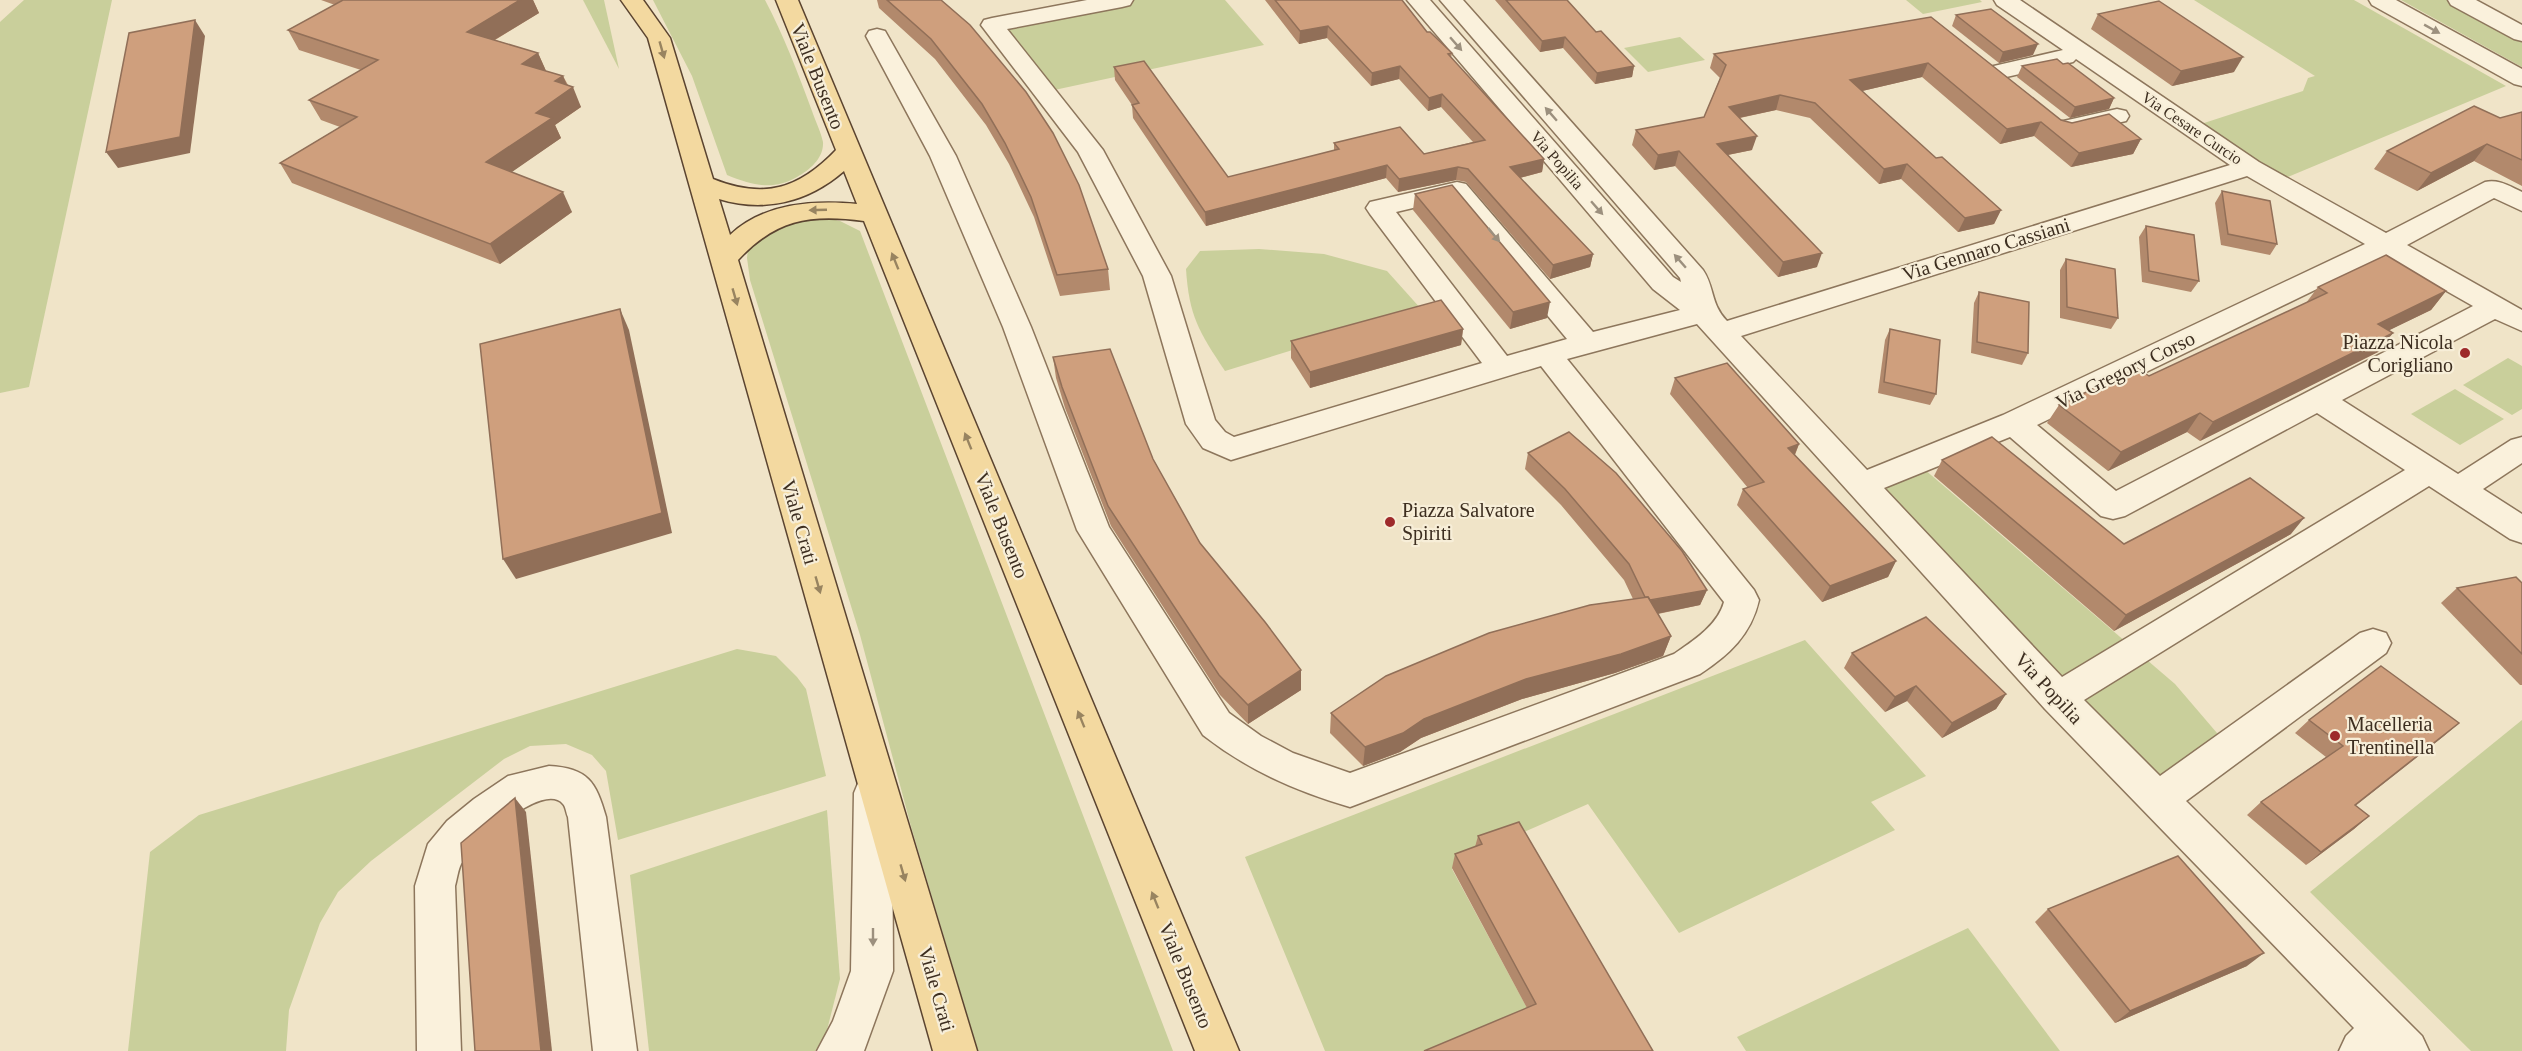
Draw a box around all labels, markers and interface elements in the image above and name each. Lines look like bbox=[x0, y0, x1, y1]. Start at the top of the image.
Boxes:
street label: Viale Busento bbox=[787, 20, 849, 132]
one-way arrow bbox=[2423, 23, 2440, 33]
one-way arrow bbox=[1449, 36, 1462, 51]
one-way arrow bbox=[658, 41, 667, 59]
street label: Via Cesare Curcio bbox=[2139, 88, 2245, 168]
one-way arrow bbox=[1545, 107, 1558, 122]
street label: Via Popilia bbox=[1526, 127, 1587, 193]
one-way arrow bbox=[1591, 200, 1604, 215]
one-way arrow bbox=[808, 205, 827, 215]
street label: Via Gennaro Cassiani bbox=[1899, 213, 2073, 285]
one-way arrow bbox=[1488, 227, 1501, 243]
one-way arrow bbox=[889, 251, 899, 269]
one-way arrow bbox=[1673, 253, 1686, 269]
one-way arrow bbox=[731, 288, 740, 306]
street label: Via Gregory Corso bbox=[2052, 327, 2199, 414]
place label: Piazza Nicola Corigliano bbox=[2343, 331, 2453, 377]
marker: Piazza Nicola Corigliano bbox=[2458, 346, 2472, 360]
one-way arrow bbox=[963, 432, 973, 450]
street label: Viale Busento bbox=[971, 469, 1033, 581]
street label: Viale Crati bbox=[777, 477, 823, 567]
place label: Piazza Salvatore Spiriti bbox=[1402, 499, 1535, 545]
marker: Piazza Salvatore Spiriti bbox=[1383, 515, 1397, 529]
one-way arrow bbox=[814, 577, 823, 595]
street label: Via Popilia bbox=[2010, 648, 2088, 729]
one-way arrow bbox=[1076, 710, 1086, 728]
place label: Macelleria Trentinella bbox=[2347, 713, 2434, 758]
marker: Macelleria Trentinella bbox=[2328, 729, 2342, 743]
one-way arrow bbox=[899, 864, 908, 882]
one-way arrow bbox=[1150, 890, 1160, 908]
street label: Viale Busento bbox=[1155, 919, 1217, 1031]
one-way arrow bbox=[868, 927, 878, 946]
street label: Viale Crati bbox=[914, 944, 960, 1034]

